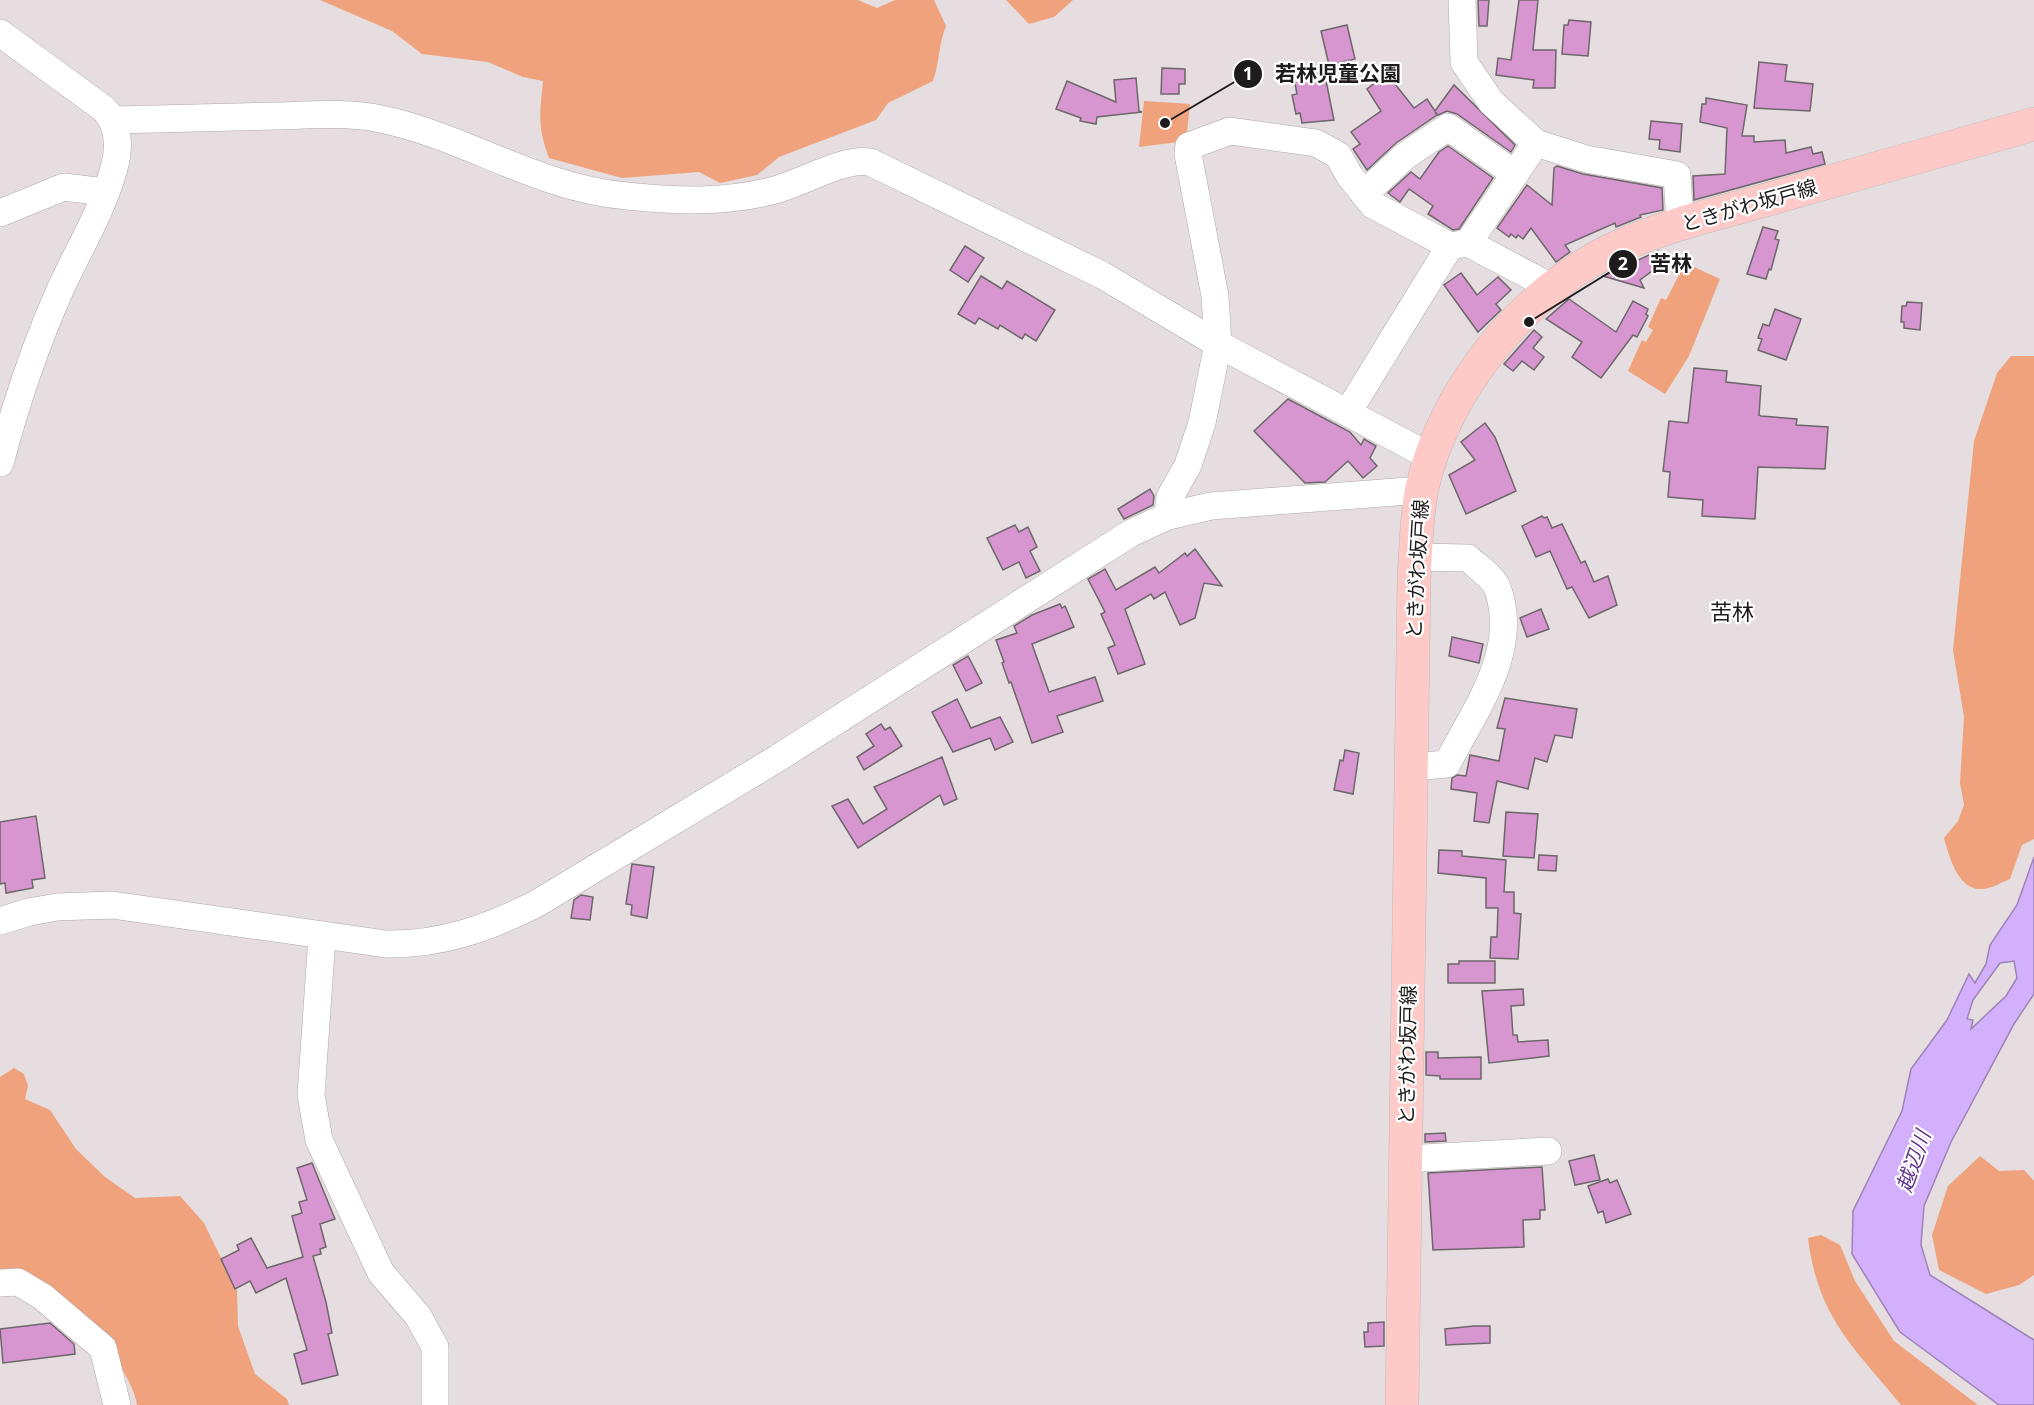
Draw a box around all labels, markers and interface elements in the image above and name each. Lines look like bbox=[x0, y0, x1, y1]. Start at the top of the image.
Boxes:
callout: 若林児童公園 bbox=[1233, 55, 1413, 94]
text: 若林児童公園 bbox=[1275, 59, 1401, 87]
text: 1 bbox=[1243, 61, 1253, 85]
street label: ときがわ坂戸線 bbox=[1678, 173, 1820, 237]
callout: 苦林 bbox=[1608, 244, 1704, 283]
text: 苦林 bbox=[1650, 249, 1692, 277]
text: 2 bbox=[1618, 251, 1628, 275]
street label: ときがわ坂戸線 bbox=[1400, 498, 1434, 640]
district label: 苦林 bbox=[1710, 596, 1754, 626]
street label: ときがわ坂戸線 bbox=[1392, 985, 1422, 1125]
water label: 越辺川 bbox=[1890, 1125, 1937, 1195]

